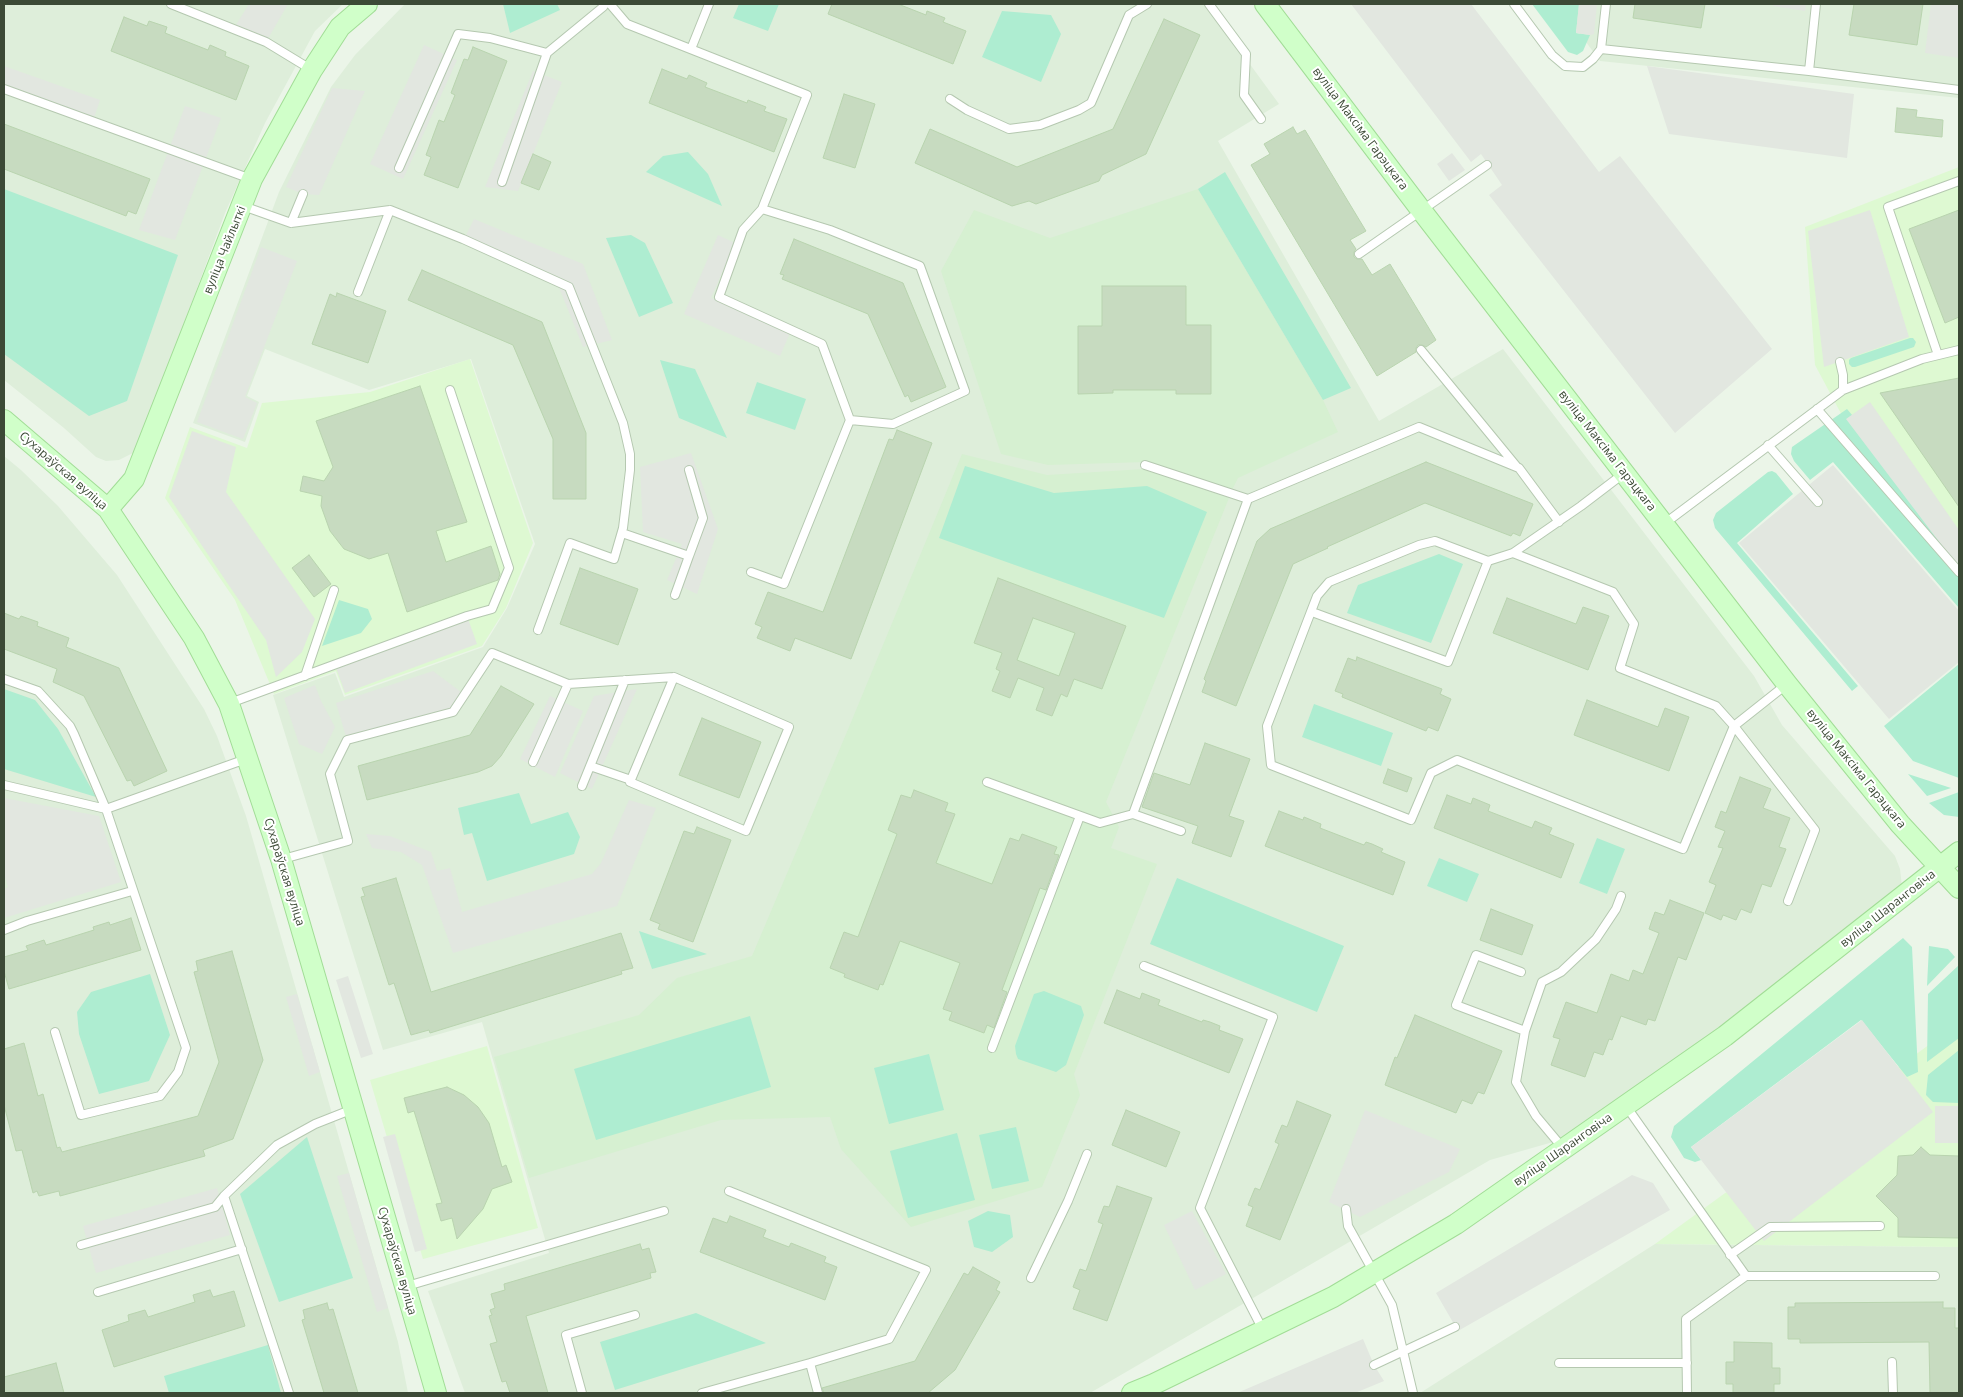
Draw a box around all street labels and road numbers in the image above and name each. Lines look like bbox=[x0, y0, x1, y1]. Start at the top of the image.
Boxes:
street label: вуліца Максіма Гарэцкага bbox=[1309, 65, 1411, 193]
street label: вуліца Чайлыткі bbox=[201, 204, 249, 296]
street label: вуліца Максіма Гарэцкага bbox=[1555, 388, 1659, 514]
street label: Сухараўская вуліца bbox=[16, 429, 110, 513]
street label: вуліца Максіма Гарэцкага bbox=[1803, 706, 1909, 832]
street label: Сухараўская вуліца bbox=[261, 816, 307, 928]
street label: вуліца Шаранговіча bbox=[1837, 867, 1939, 951]
street label: вуліца Шаранговіча bbox=[1511, 1111, 1615, 1189]
street label: Сухараўская вуліца bbox=[375, 1205, 419, 1317]

